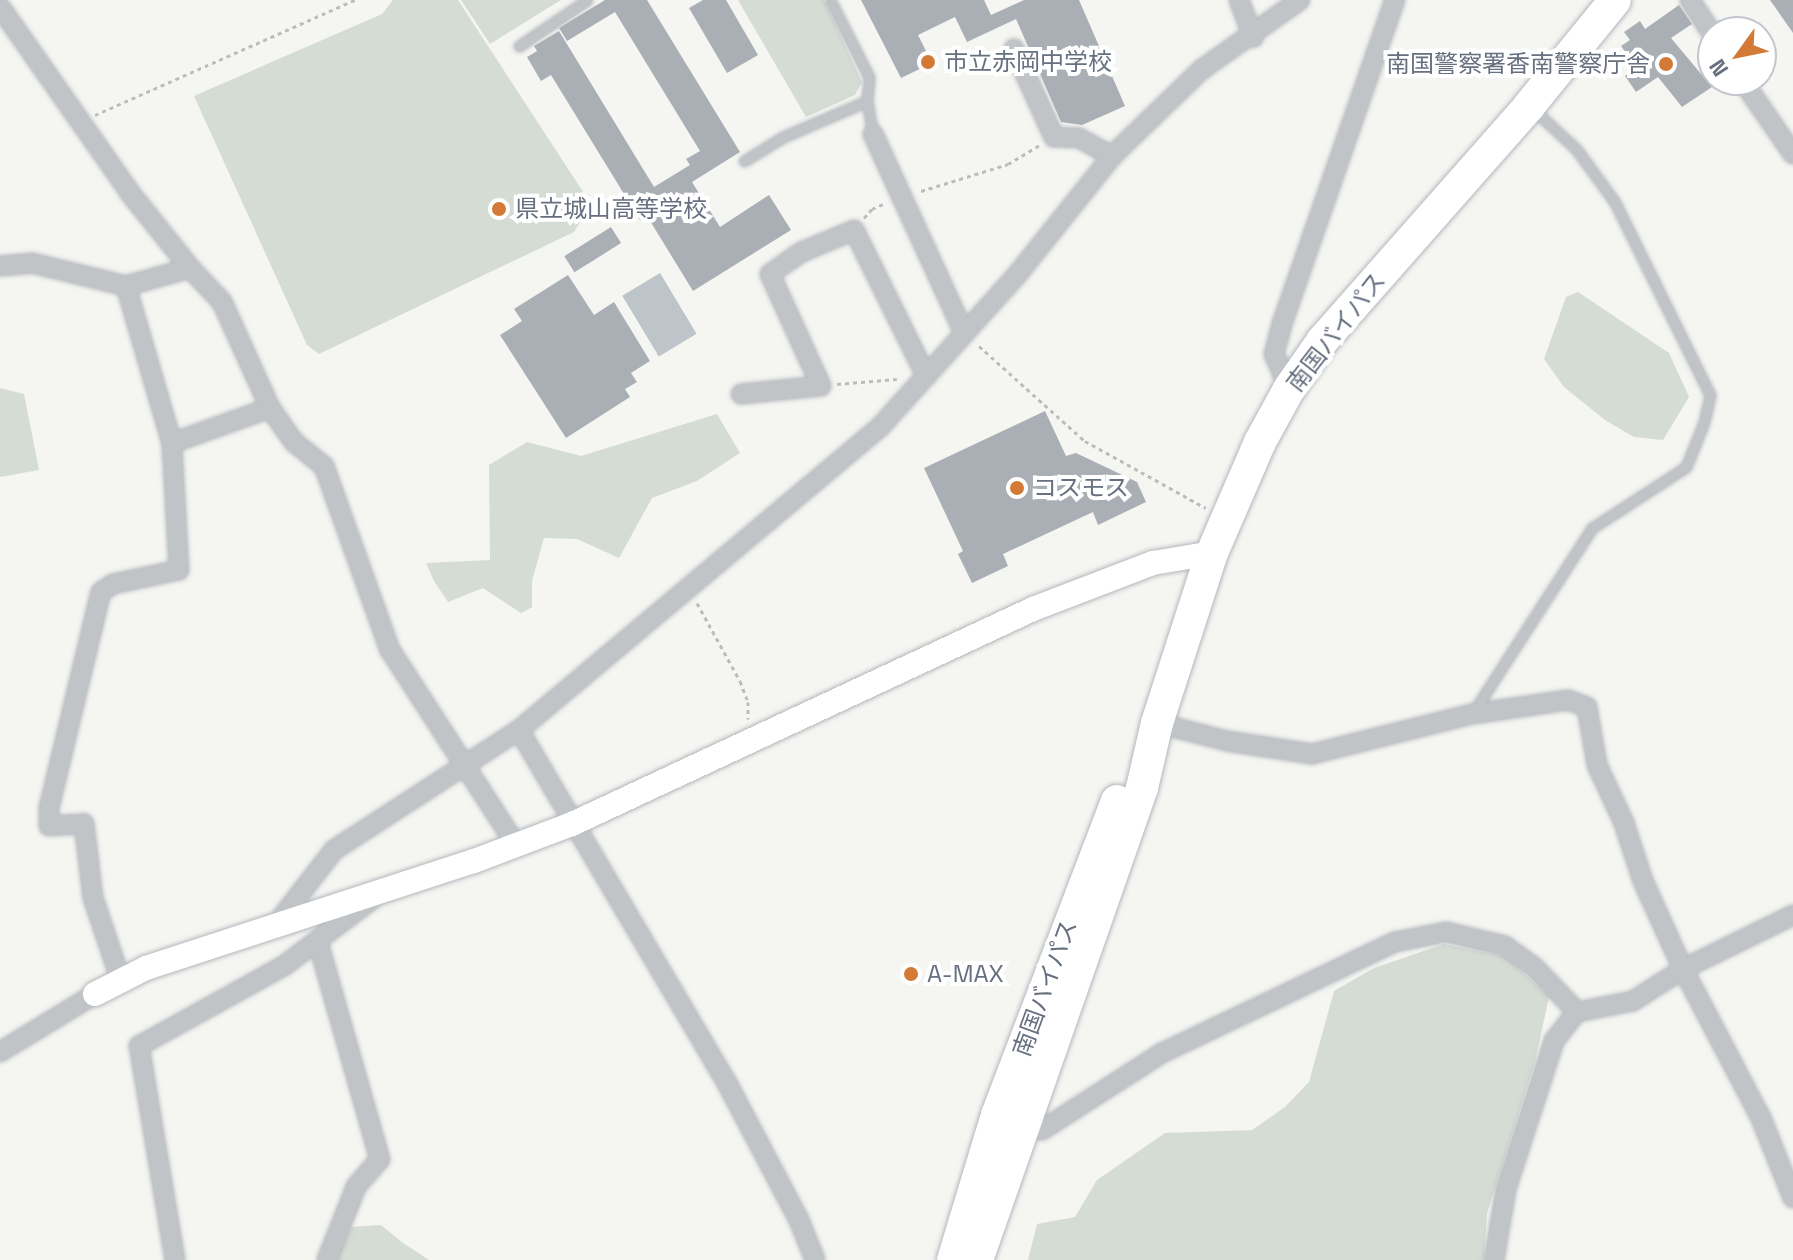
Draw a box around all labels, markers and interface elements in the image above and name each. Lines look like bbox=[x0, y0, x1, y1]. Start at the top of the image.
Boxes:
north arrow bbox=[1697, 16, 1777, 96]
place label: 市立赤岡中学校 bbox=[944, 48, 1112, 76]
place label: 南国警察署香南警察庁舎 bbox=[1386, 50, 1650, 78]
marker: 市立赤岡中学校 bbox=[919, 53, 937, 71]
text: N bbox=[1703, 54, 1734, 82]
marker: 南国警察署香南警察庁舎 bbox=[1657, 55, 1675, 73]
place label: 県立城山高等学校 bbox=[515, 195, 707, 223]
marker: 県立城山高等学校 bbox=[490, 200, 508, 218]
street label: 南国バイパス bbox=[1280, 266, 1392, 398]
place label: コスモス bbox=[1033, 474, 1129, 502]
marker: コスモス bbox=[1008, 479, 1026, 497]
street label: 南国バイパス bbox=[1007, 915, 1083, 1061]
place label: A-MAX bbox=[927, 960, 1004, 988]
marker: A-MAX bbox=[902, 965, 920, 983]

